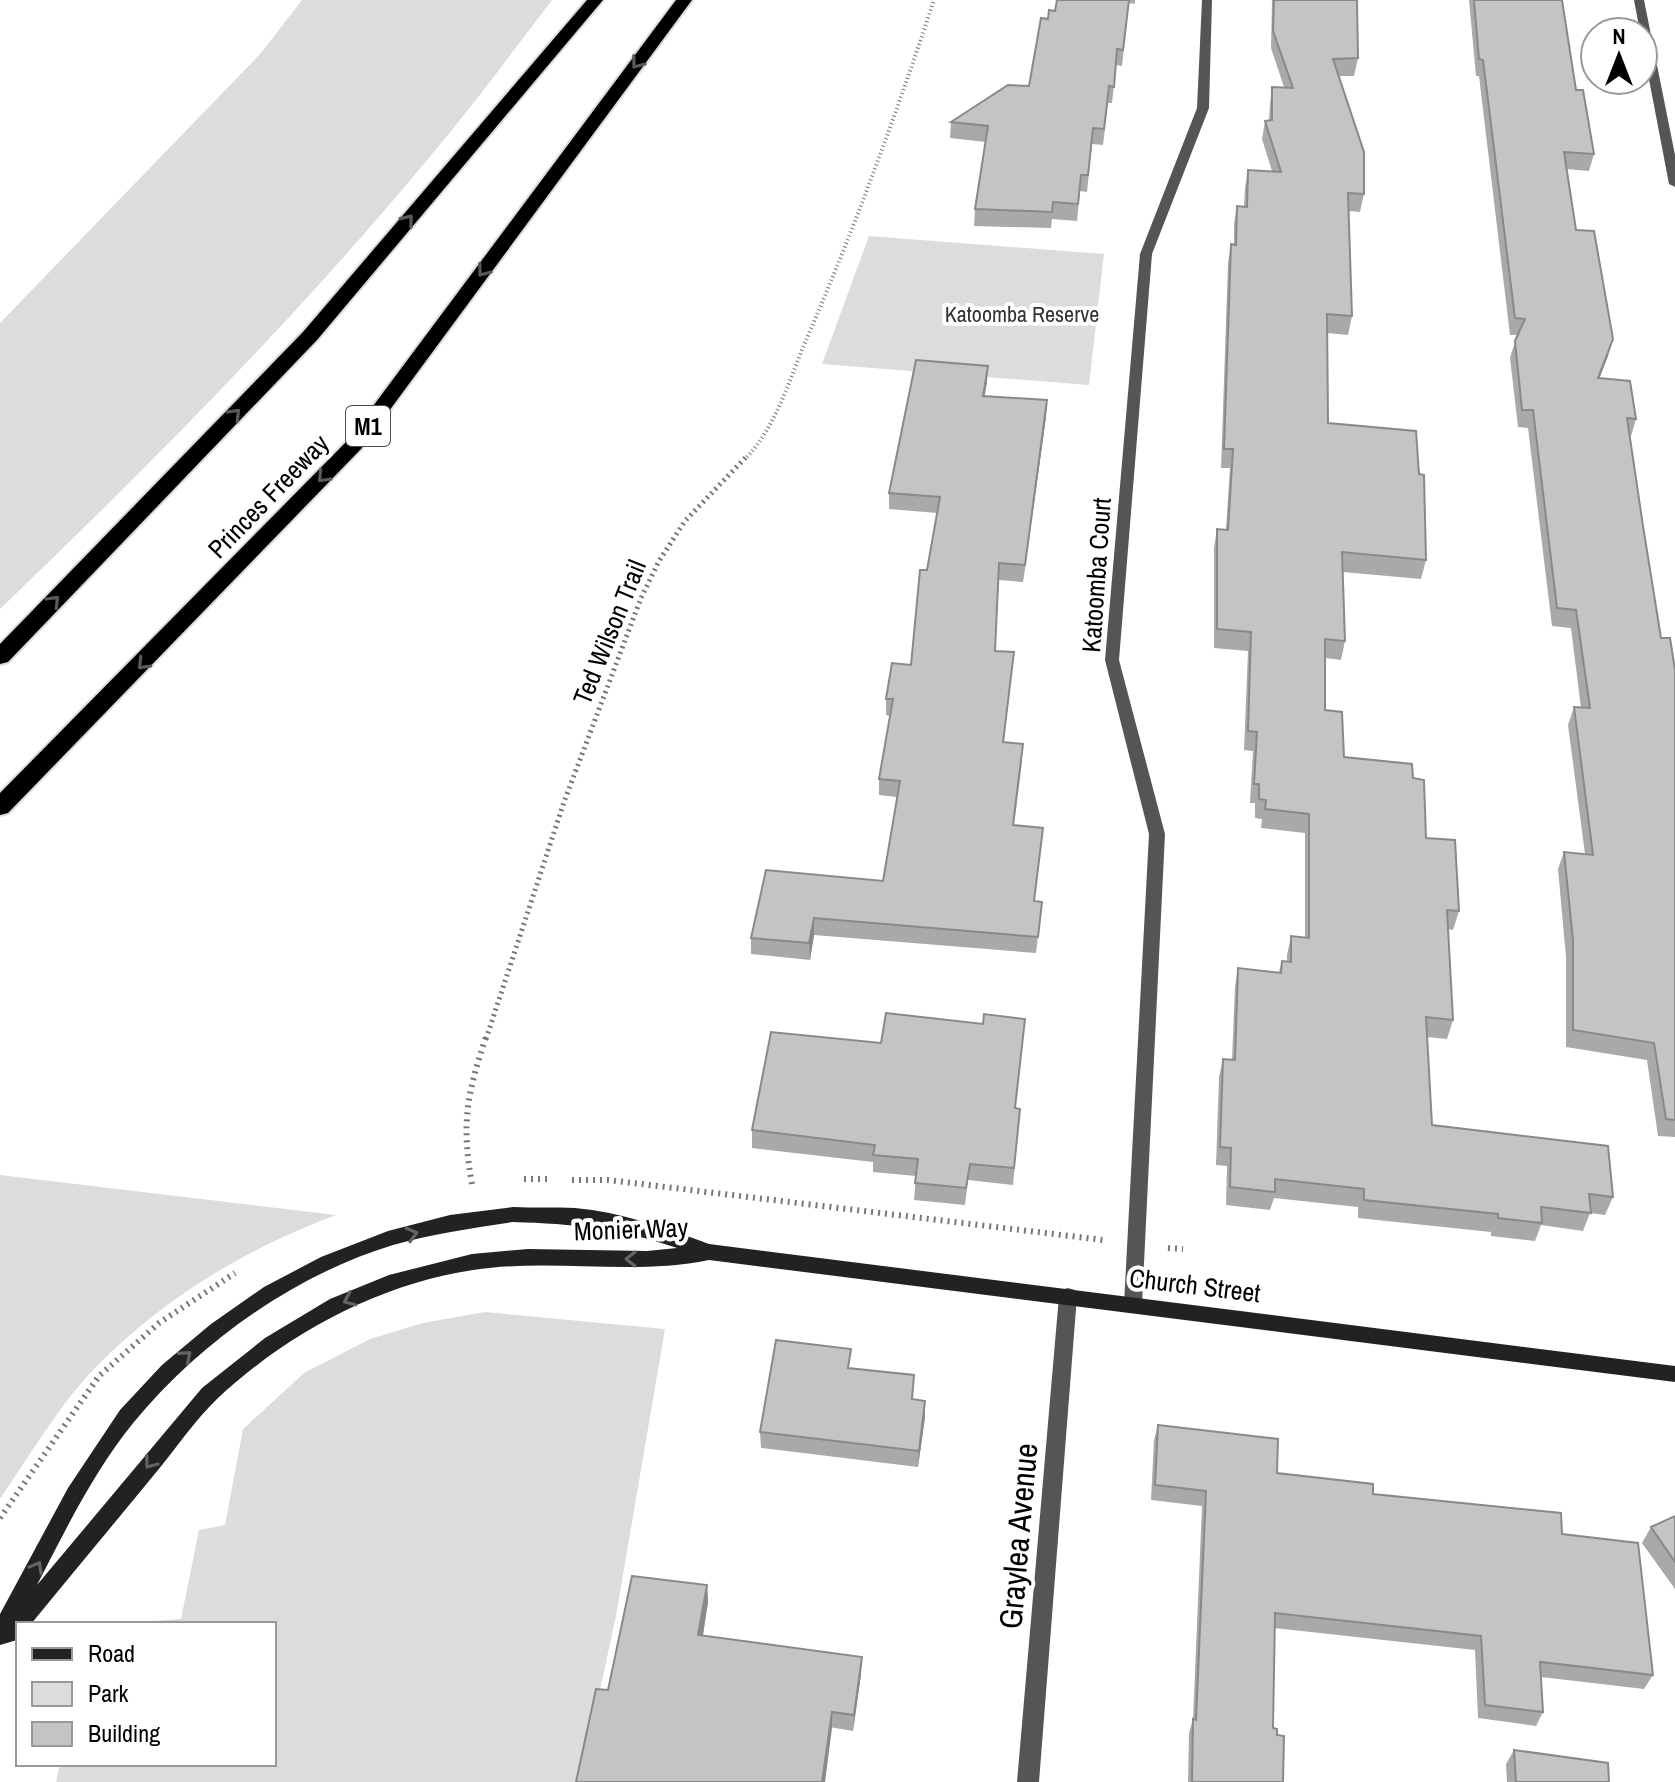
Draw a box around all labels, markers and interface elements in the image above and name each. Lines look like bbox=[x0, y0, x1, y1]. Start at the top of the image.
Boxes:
north arrow bbox=[1579, 16, 1659, 96]
text: N bbox=[1612, 21, 1626, 51]
one-way arrow bbox=[633, 54, 647, 68]
one-way arrow bbox=[398, 215, 413, 230]
one-way arrow bbox=[478, 263, 492, 277]
park label: Katoomba Reserve bbox=[945, 299, 1099, 329]
road number: M1 bbox=[346, 406, 390, 446]
one-way arrow bbox=[225, 409, 240, 423]
street label: Princes Freeway bbox=[200, 426, 336, 566]
one-way arrow bbox=[318, 468, 333, 482]
street label: Katoomba Court bbox=[1073, 496, 1119, 654]
street label: Ted Wilson Trail bbox=[564, 555, 654, 709]
one-way arrow bbox=[45, 596, 59, 610]
one-way arrow bbox=[138, 655, 152, 669]
street label: Monier Way bbox=[573, 1210, 689, 1248]
one-way arrow bbox=[405, 1226, 419, 1243]
one-way arrow bbox=[624, 1250, 637, 1268]
street label: Church Street bbox=[1128, 1260, 1262, 1310]
one-way arrow bbox=[343, 1290, 357, 1306]
one-way arrow bbox=[176, 1351, 191, 1366]
street label: Graylea Avenue bbox=[988, 1441, 1048, 1631]
one-way arrow bbox=[145, 1454, 160, 1468]
one-way arrow bbox=[28, 1561, 43, 1575]
legend bbox=[16, 1622, 276, 1766]
text: Road bbox=[88, 1637, 135, 1669]
text: Park bbox=[88, 1677, 129, 1709]
text: Building bbox=[88, 1717, 160, 1749]

